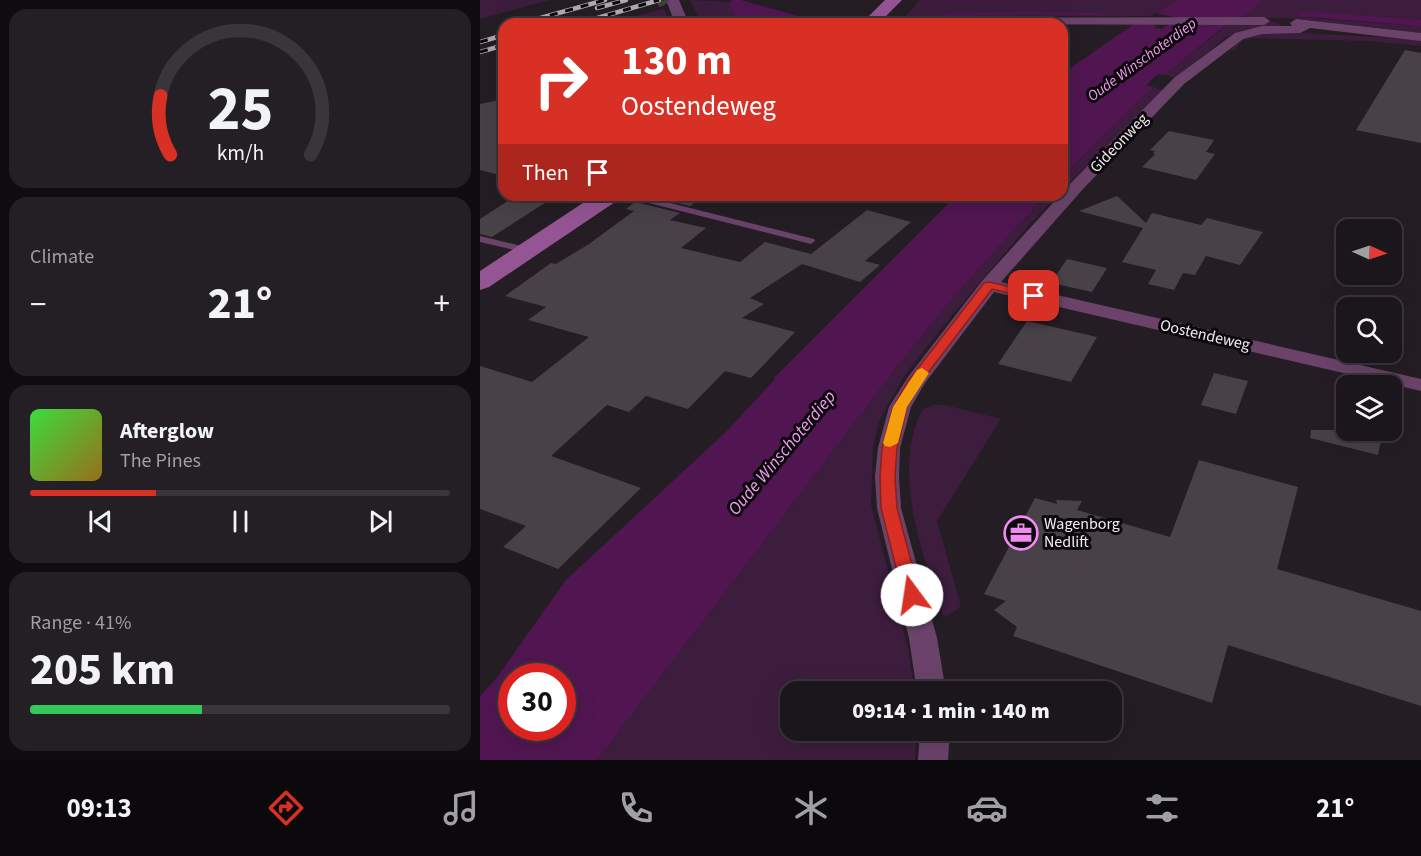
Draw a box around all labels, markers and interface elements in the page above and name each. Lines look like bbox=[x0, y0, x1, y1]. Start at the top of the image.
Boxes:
water label: Oude Winschoterdiep bbox=[1083, 13, 1201, 107]
text: 130 m bbox=[621, 31, 732, 91]
icon: right bbox=[522, 42, 600, 120]
text: 25 bbox=[207, 66, 273, 155]
text: Oostendeweg bbox=[621, 87, 776, 126]
street label: Gideonweg bbox=[1085, 108, 1153, 178]
text: km/h bbox=[216, 139, 264, 170]
icon: arrive bbox=[581, 156, 614, 189]
text: Then bbox=[522, 157, 569, 189]
north arrow bbox=[1336, 219, 1402, 285]
map controls bbox=[1336, 219, 1402, 441]
text: Climate bbox=[30, 243, 94, 271]
pin bbox=[1008, 270, 1059, 321]
text: 21° bbox=[208, 272, 272, 336]
icon: arrive bbox=[1017, 279, 1050, 312]
text: − bbox=[30, 281, 46, 328]
text: + bbox=[434, 281, 450, 328]
button: search bbox=[1336, 297, 1402, 363]
street label: Oostendeweg bbox=[1158, 314, 1252, 356]
button: layers bbox=[1336, 375, 1402, 441]
water label: Oude Winschoterdiep bbox=[722, 385, 842, 521]
text: Afterglow bbox=[120, 415, 214, 447]
text: The Pines bbox=[120, 447, 201, 475]
icon: previous bbox=[84, 505, 117, 538]
icon: pause bbox=[224, 505, 257, 538]
icon: next bbox=[364, 505, 397, 538]
place label: Wagenborg Nedlift bbox=[1044, 513, 1120, 553]
office icon: Wagenborg Nedlift bbox=[1003, 515, 1039, 551]
position arrow bbox=[880, 563, 944, 627]
text: Range · 41% bbox=[30, 609, 131, 637]
text: 205 km bbox=[30, 638, 175, 702]
speed limit sign: 30 bbox=[498, 663, 576, 741]
text: 09:14 · 1 min · 140 m bbox=[852, 695, 1050, 727]
icon: directions bbox=[265, 787, 307, 829]
icon: music bbox=[440, 787, 482, 829]
icon: phone bbox=[615, 787, 657, 829]
icon: climate bbox=[790, 787, 832, 829]
icon: car bbox=[966, 787, 1008, 829]
icon: filters bbox=[1141, 787, 1183, 829]
text: 09:13 bbox=[67, 789, 132, 828]
text: 21° bbox=[1316, 789, 1354, 828]

